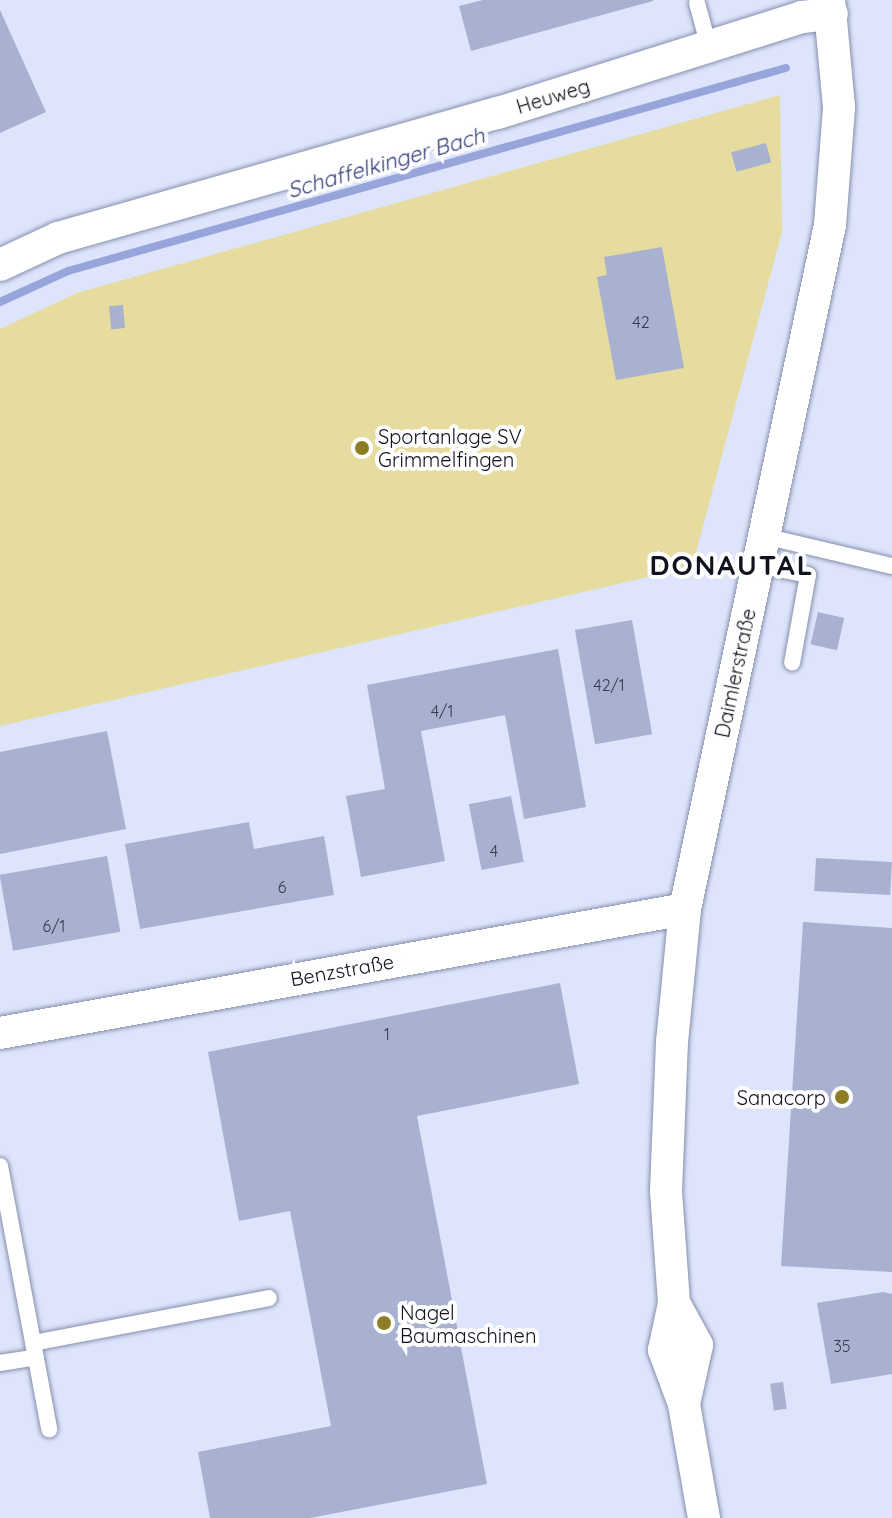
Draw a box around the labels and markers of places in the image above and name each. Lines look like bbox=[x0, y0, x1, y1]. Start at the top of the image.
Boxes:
place label: Sportanlage SV Grimmelfingen bbox=[378, 424, 522, 471]
marker: Sportanlage SV Grimmelfingen bbox=[353, 439, 371, 457]
place label: Sanacorp bbox=[737, 1085, 826, 1109]
marker: Sanacorp bbox=[833, 1088, 851, 1106]
place label: Nagel Baumaschinen bbox=[400, 1300, 536, 1347]
marker: Nagel Baumaschinen bbox=[375, 1314, 393, 1332]

